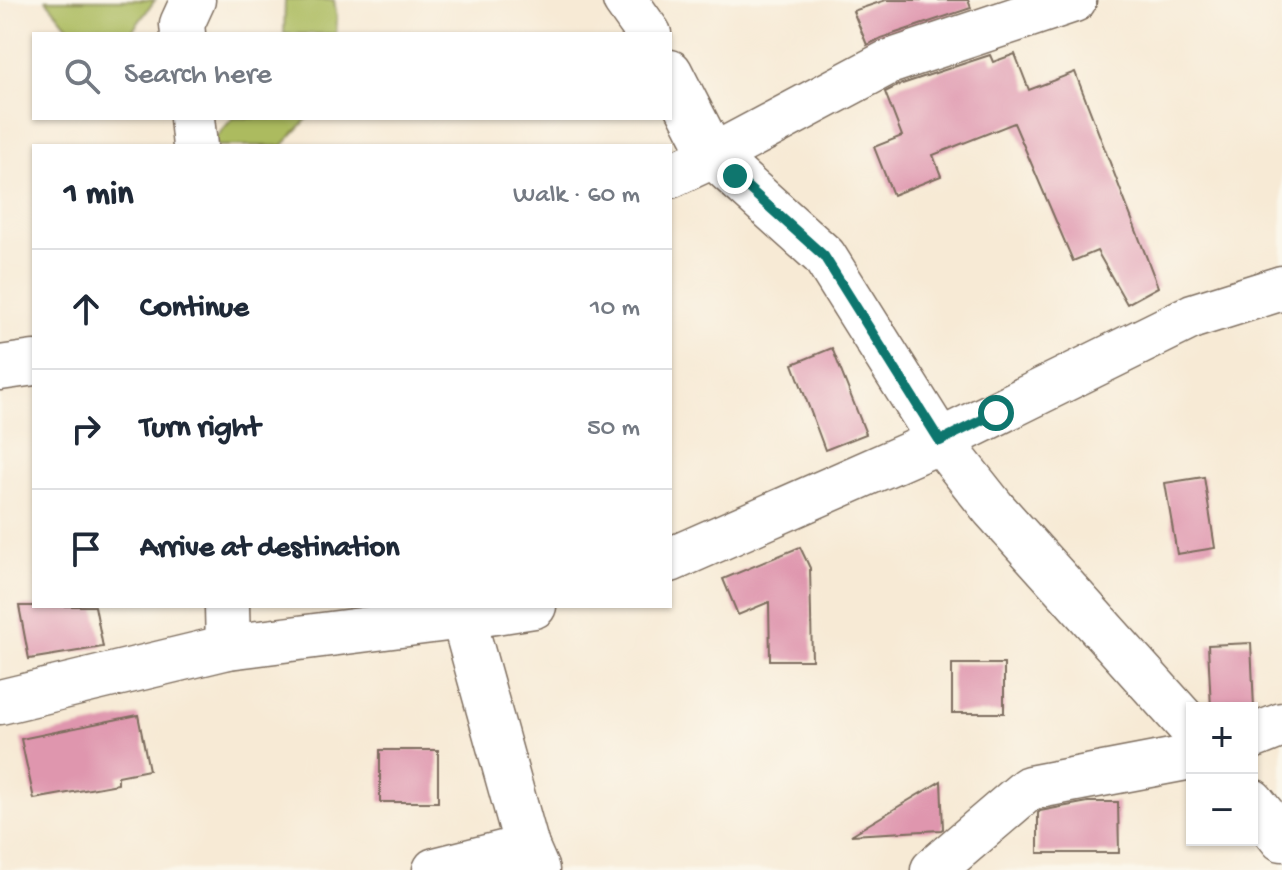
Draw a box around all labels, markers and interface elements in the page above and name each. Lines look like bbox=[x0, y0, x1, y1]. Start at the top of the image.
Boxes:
search box bbox=[32, 32, 672, 120]
icon: search bbox=[60, 54, 104, 98]
text: Search here bbox=[124, 59, 272, 94]
route end bbox=[717, 158, 753, 194]
text: 1 min bbox=[64, 176, 133, 216]
text: Walk · 60 m bbox=[513, 181, 640, 212]
icon: ahead bbox=[64, 287, 108, 331]
text: Continue bbox=[140, 292, 249, 327]
text: 10 m bbox=[590, 294, 640, 325]
route start bbox=[978, 395, 1014, 431]
icon: right bbox=[64, 407, 108, 451]
text: Turn right bbox=[140, 412, 260, 447]
text: 50 m bbox=[587, 414, 640, 445]
icon: arrive bbox=[64, 527, 108, 571]
text: Arrive at destination bbox=[140, 532, 400, 567]
map controls bbox=[1186, 702, 1258, 846]
button: + bbox=[1186, 702, 1258, 774]
button: − bbox=[1186, 774, 1258, 846]

